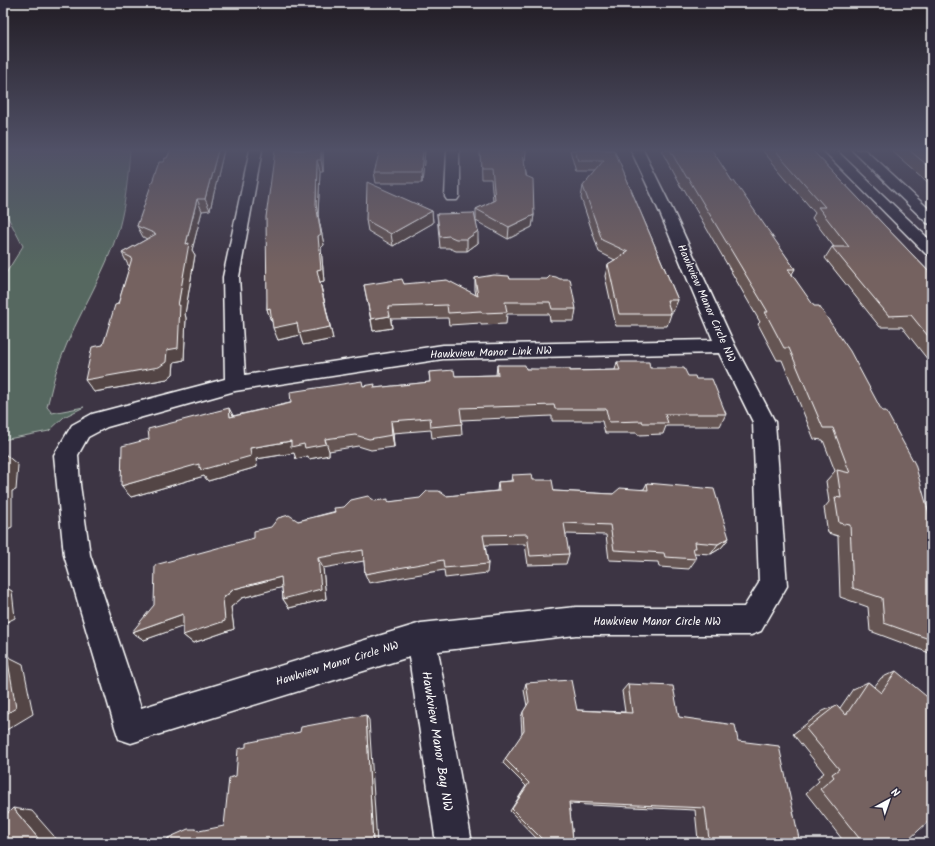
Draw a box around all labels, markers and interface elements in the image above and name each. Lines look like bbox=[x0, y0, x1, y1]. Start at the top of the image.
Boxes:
street label: Hawkview Manor Circle NW bbox=[672, 241, 740, 366]
street label: Hawkview Manor Link NW bbox=[430, 342, 553, 364]
street label: Hawkview Manor Circle NW bbox=[593, 613, 721, 631]
street label: Hawkview Manor Circle NW bbox=[274, 637, 401, 691]
street label: Hawkview Manor Bay NW bbox=[415, 670, 458, 813]
north arrow bbox=[869, 780, 909, 820]
text: N bbox=[886, 784, 903, 802]

